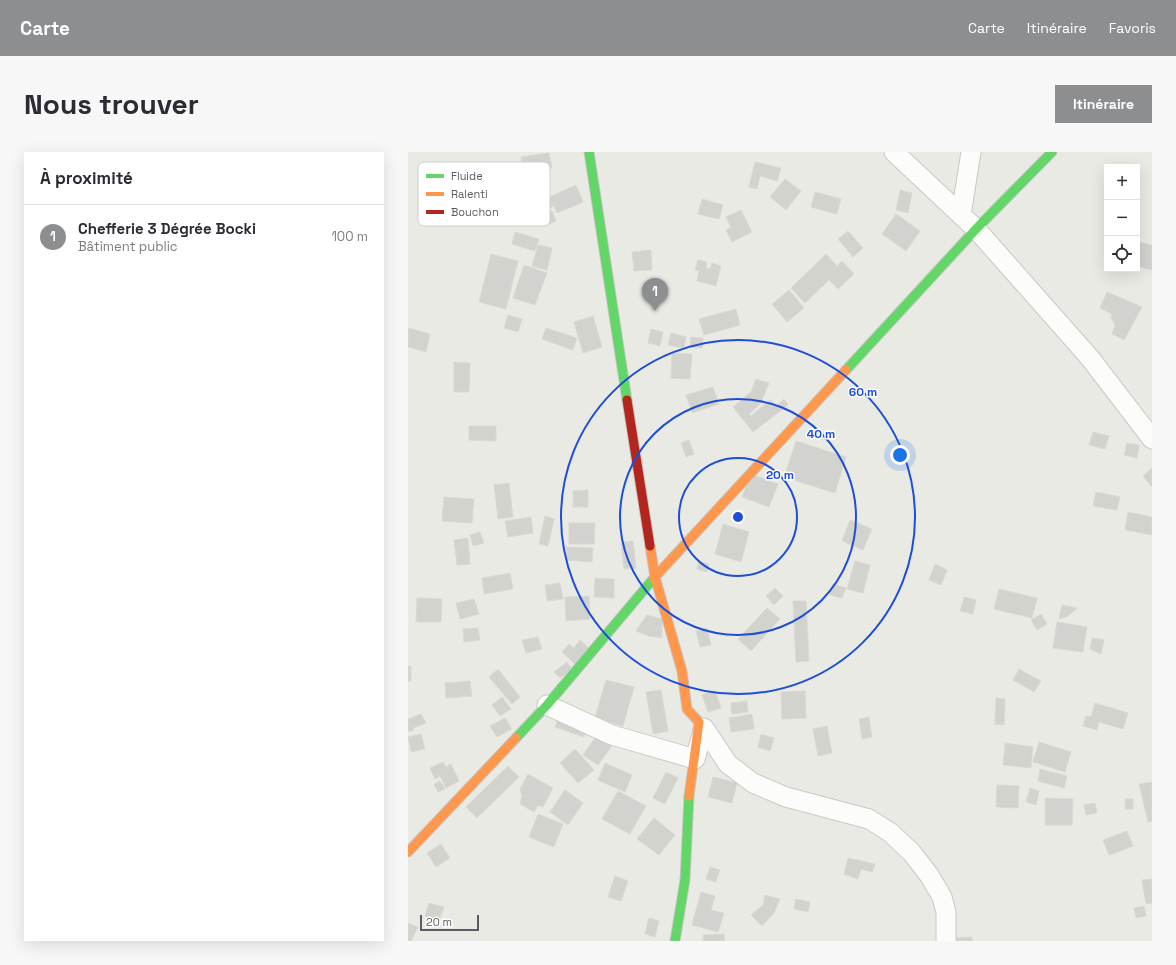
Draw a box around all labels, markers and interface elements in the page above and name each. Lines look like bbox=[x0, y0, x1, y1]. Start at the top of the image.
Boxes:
text: Carte bbox=[20, 16, 70, 41]
text: Carte bbox=[968, 19, 1005, 37]
text: Itinéraire bbox=[1027, 19, 1087, 37]
text: Favoris bbox=[1109, 19, 1156, 37]
button: Itinéraire bbox=[1055, 85, 1152, 123]
text: Nous trouver bbox=[24, 86, 199, 122]
legend bbox=[418, 162, 550, 226]
map controls bbox=[1104, 164, 1140, 272]
button: + bbox=[1104, 164, 1140, 200]
text: À proximité bbox=[40, 167, 133, 189]
text: Fluide bbox=[451, 169, 483, 183]
text: Ralenti bbox=[451, 187, 488, 201]
button: − bbox=[1104, 200, 1140, 236]
text: Bouchon bbox=[451, 205, 499, 219]
text: Chefferie 3 Dégrée Bocki bbox=[78, 219, 256, 238]
text: 1 bbox=[50, 228, 56, 245]
text: 100 m bbox=[331, 228, 368, 245]
button: locate bbox=[1104, 236, 1140, 272]
text: Bâtiment public bbox=[78, 238, 178, 255]
pin: 1 bbox=[642, 278, 668, 311]
text: 60 m bbox=[849, 384, 877, 400]
text: 40 m bbox=[807, 426, 835, 442]
your location bbox=[890, 445, 910, 465]
text: 20 m bbox=[766, 467, 794, 483]
centre of rings bbox=[731, 510, 745, 524]
scale bar bbox=[420, 913, 479, 932]
text: 20 m bbox=[426, 915, 452, 929]

